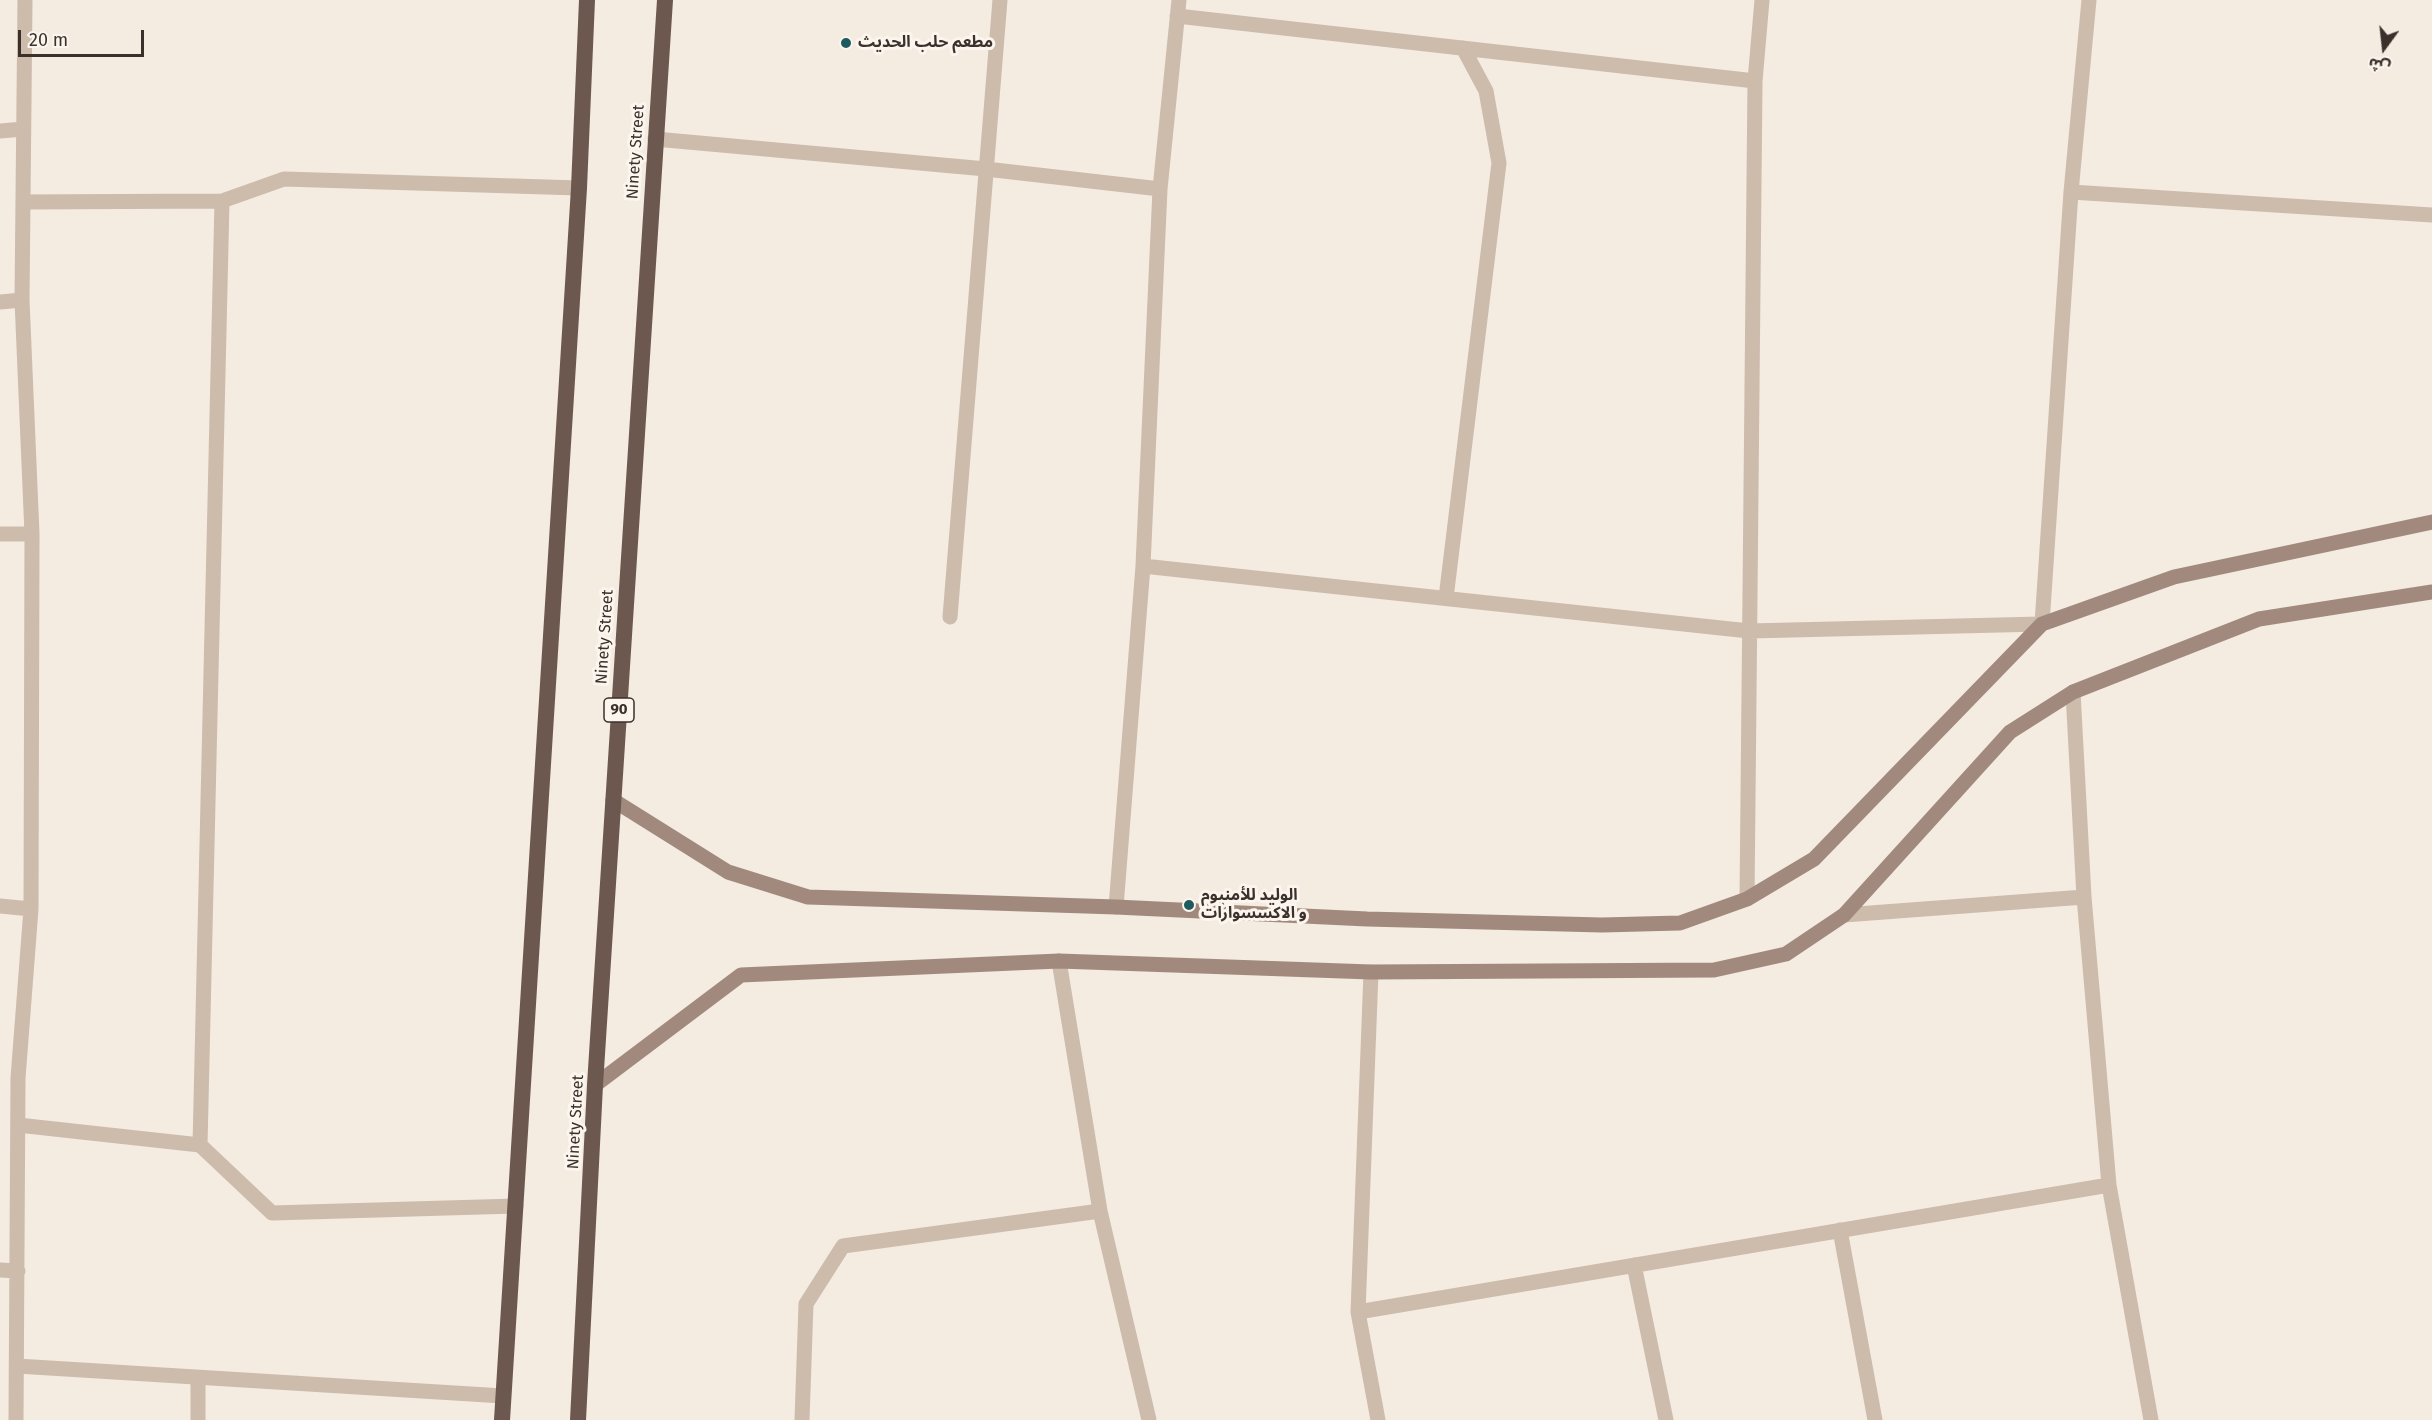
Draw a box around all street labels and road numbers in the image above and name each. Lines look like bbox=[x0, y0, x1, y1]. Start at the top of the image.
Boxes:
street label: Ninety Street bbox=[623, 104, 649, 200]
street label: Ninety Street bbox=[592, 589, 618, 685]
road number: 90 bbox=[604, 698, 634, 722]
street label: Ninety Street bbox=[564, 1074, 588, 1170]

